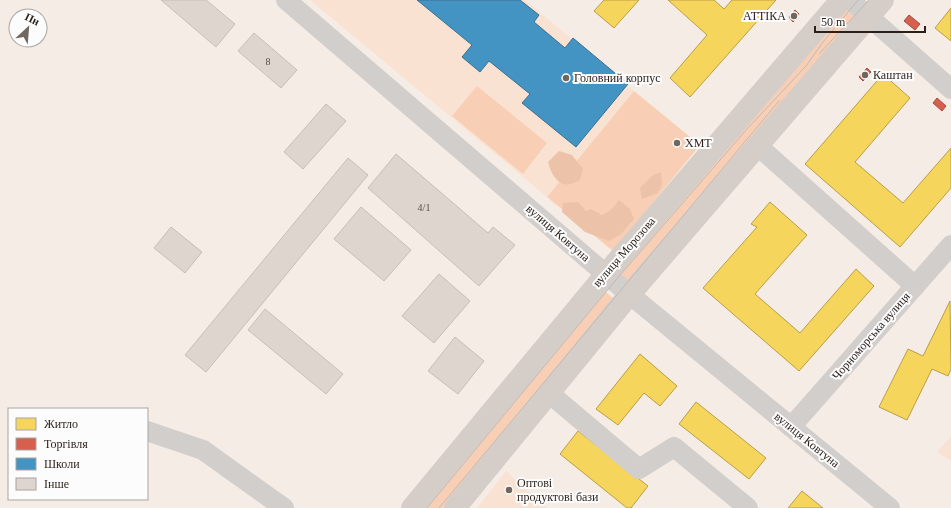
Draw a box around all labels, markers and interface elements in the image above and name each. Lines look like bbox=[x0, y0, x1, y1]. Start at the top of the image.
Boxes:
north arrow bbox=[8, 8, 48, 48]
scale bar bbox=[815, 8, 925, 34]
place label: АТТІКА bbox=[743, 9, 786, 23]
text: Пн bbox=[23, 10, 42, 28]
marker: АТТІКА bbox=[789, 11, 799, 21]
text: 50 m bbox=[821, 15, 846, 29]
house number: 8 bbox=[266, 56, 271, 67]
place label: Каштан bbox=[873, 68, 913, 82]
marker: Каштан bbox=[860, 70, 870, 80]
place label: Головний корпус bbox=[574, 71, 661, 85]
marker: Головний корпус bbox=[561, 73, 571, 83]
place label: ХМТ bbox=[685, 136, 712, 150]
marker: ХМТ bbox=[672, 138, 682, 148]
house number: 4/1 bbox=[418, 202, 430, 213]
street label: вулиця Ковтуна bbox=[523, 202, 593, 265]
street label: вулиця Морозова bbox=[590, 214, 659, 290]
street label: Чорноморська вулиця bbox=[829, 289, 913, 383]
legend bbox=[8, 408, 148, 500]
street label: вулиця Ковтуна bbox=[772, 409, 843, 471]
text: Житло bbox=[44, 417, 78, 431]
text: Торгівля bbox=[44, 437, 88, 451]
text: Школи bbox=[44, 457, 80, 471]
place label: Оптові продуктові бази bbox=[517, 476, 599, 504]
text: Інше bbox=[44, 477, 69, 491]
marker: Оптові продуктові бази bbox=[504, 485, 514, 495]

